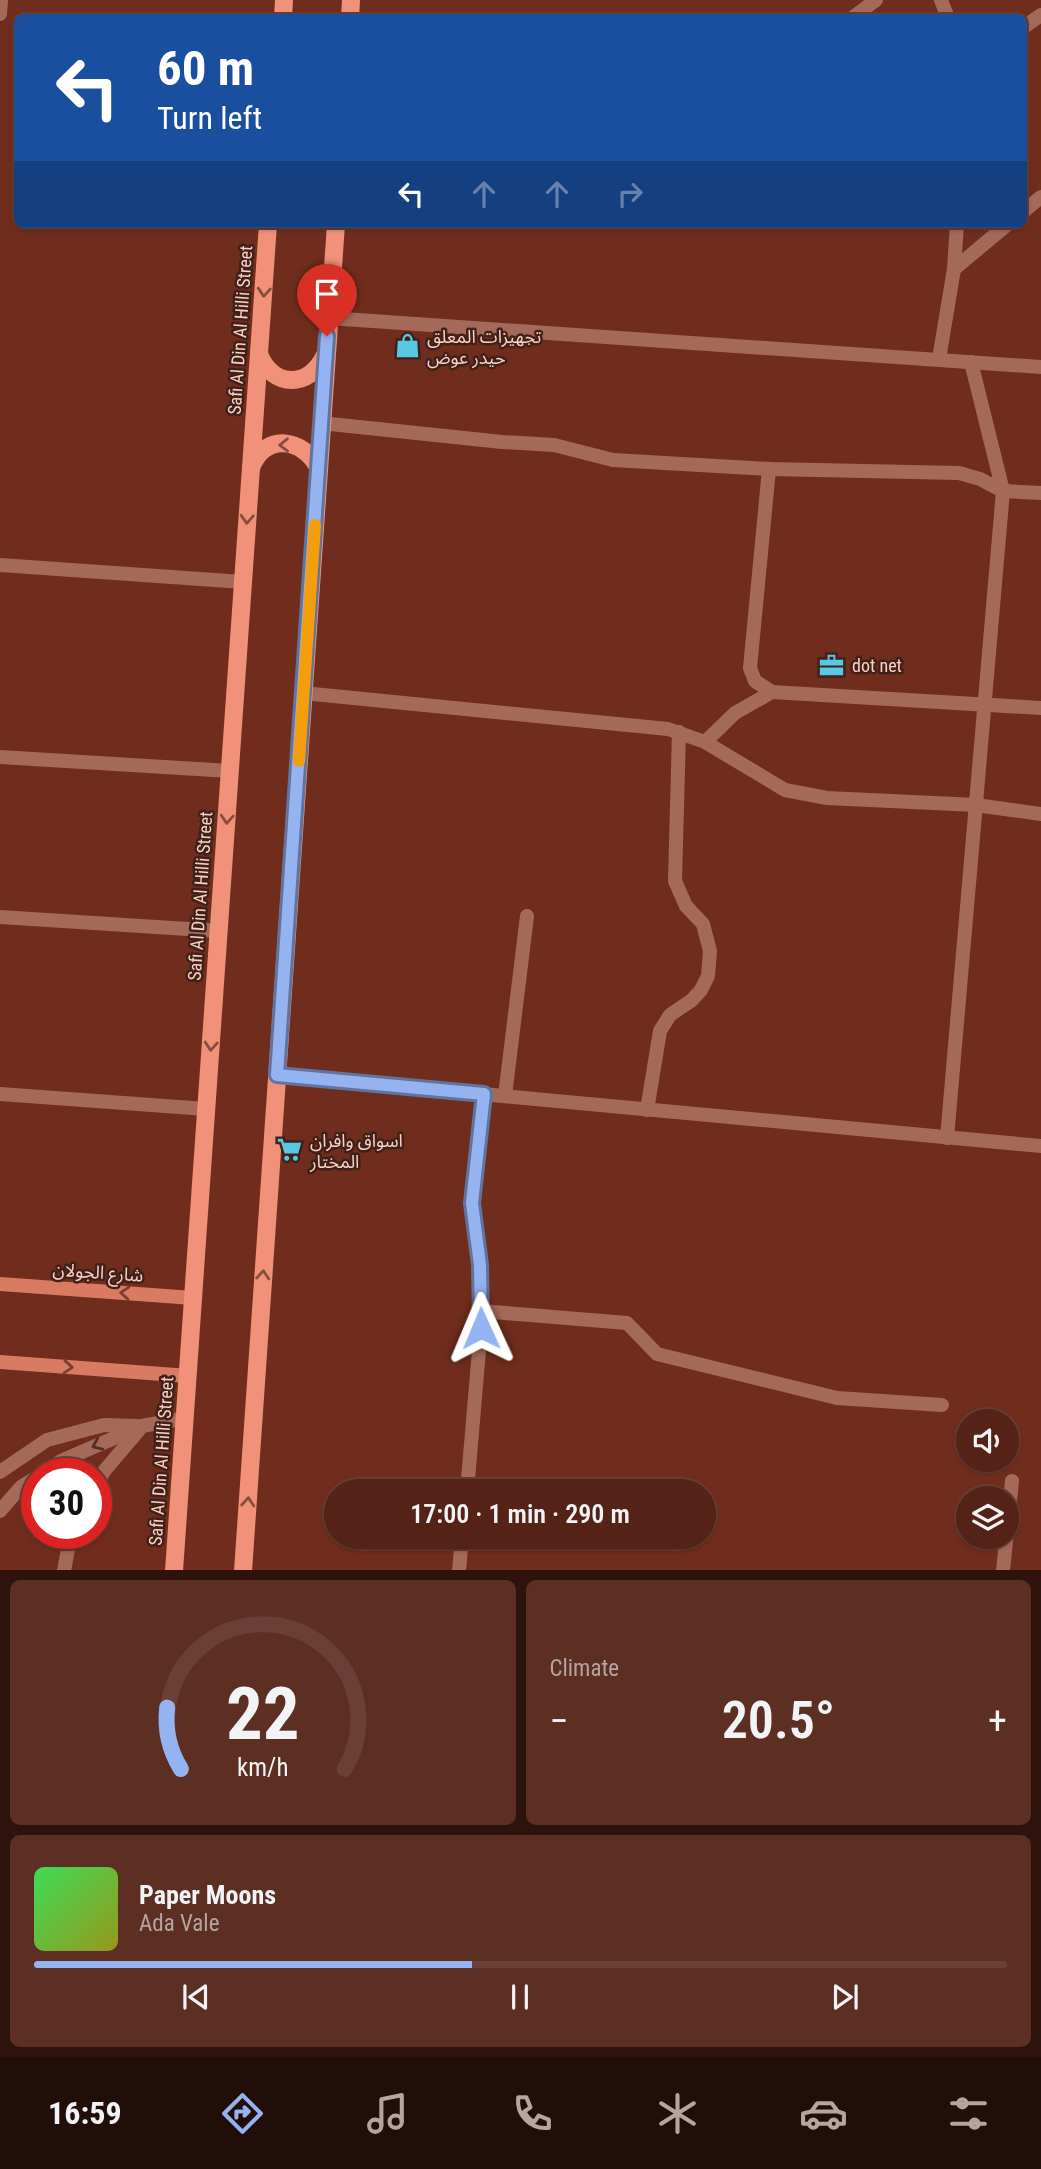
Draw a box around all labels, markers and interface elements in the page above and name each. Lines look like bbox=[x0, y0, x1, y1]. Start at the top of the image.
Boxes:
text: 60 m bbox=[157, 40, 254, 97]
icon: left bbox=[42, 42, 133, 133]
text: Turn left bbox=[157, 99, 262, 137]
icon: left bbox=[392, 175, 430, 213]
icon: ahead bbox=[465, 175, 503, 213]
icon: ahead bbox=[538, 175, 576, 213]
icon: right bbox=[611, 175, 649, 213]
street label: Safi Al Din Al Hilli Street bbox=[224, 245, 256, 415]
pin bbox=[297, 264, 357, 336]
icon: arrive bbox=[308, 275, 346, 313]
one-way arrow bbox=[256, 287, 271, 298]
place label: تجهيزات المعلق حيدر عوض bbox=[427, 326, 541, 369]
shop icon: تجهيزات المعلق حيدر عوض bbox=[393, 332, 421, 360]
one-way arrow bbox=[278, 437, 288, 453]
one-way arrow bbox=[240, 514, 255, 525]
office icon: dot net bbox=[818, 651, 846, 679]
place label: dot net bbox=[852, 655, 902, 676]
street label: Safi Al Din Al Hilli Street bbox=[184, 811, 216, 981]
one-way arrow bbox=[219, 814, 234, 825]
one-way arrow bbox=[203, 1041, 218, 1052]
place label: اسواق وافران المختار bbox=[309, 1130, 403, 1173]
supermarket icon: اسواق وافران المختار bbox=[276, 1136, 304, 1164]
street label: شارع الجولان bbox=[52, 1258, 144, 1290]
one-way arrow bbox=[256, 1270, 271, 1281]
one-way arrow bbox=[119, 1286, 130, 1301]
position arrow bbox=[444, 1291, 518, 1365]
one-way arrow bbox=[63, 1359, 74, 1374]
street label: Safi Al Din Al Hilli Street bbox=[145, 1376, 177, 1546]
map controls bbox=[956, 1409, 1019, 1549]
button: sound bbox=[956, 1409, 1019, 1472]
one-way arrow bbox=[91, 1437, 103, 1451]
speed limit sign: 30 bbox=[21, 1458, 112, 1549]
button: layers bbox=[956, 1486, 1019, 1549]
one-way arrow bbox=[240, 1497, 255, 1508]
text: 17:00 · 1 min · 290 m bbox=[410, 1499, 630, 1529]
text: Climate bbox=[550, 1655, 619, 1682]
text: 22 bbox=[226, 1671, 300, 1757]
text: 20.5° bbox=[722, 1690, 835, 1751]
text: − bbox=[550, 1699, 569, 1743]
text: + bbox=[988, 1699, 1007, 1743]
text: km/h bbox=[237, 1752, 288, 1781]
text: Paper Moons bbox=[139, 1880, 276, 1910]
text: Ada Vale bbox=[139, 1910, 219, 1937]
icon: previous bbox=[177, 1978, 215, 2016]
icon: pause bbox=[501, 1978, 539, 2016]
icon: next bbox=[826, 1978, 864, 2016]
icon: directions bbox=[218, 2089, 267, 2138]
icon: music bbox=[363, 2089, 412, 2138]
icon: phone bbox=[508, 2089, 557, 2138]
icon: climate bbox=[653, 2089, 702, 2138]
icon: car bbox=[799, 2089, 848, 2138]
icon: filters bbox=[944, 2089, 993, 2138]
text: 16:59 bbox=[48, 2094, 122, 2132]

